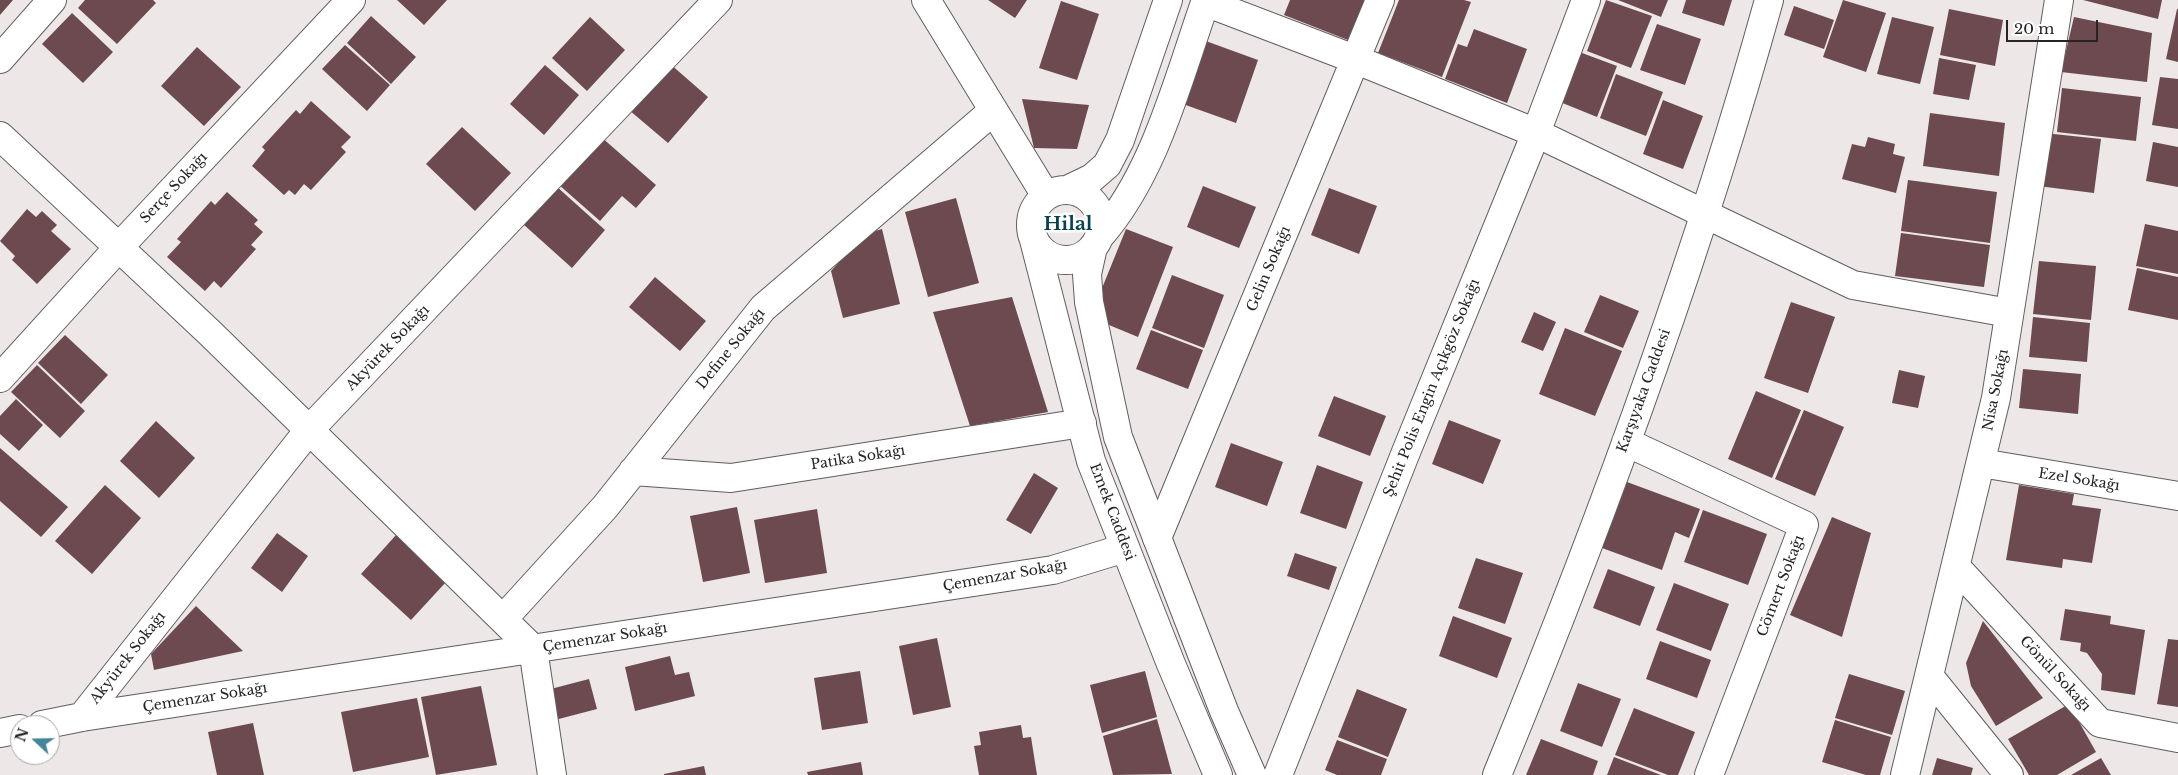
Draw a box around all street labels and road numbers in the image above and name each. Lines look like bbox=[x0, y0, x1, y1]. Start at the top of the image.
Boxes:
street label: Serçe Sokağı bbox=[137, 149, 211, 227]
street label: Gelin Sokağı bbox=[1244, 224, 1294, 314]
street label: Şehit Polis Engin Açıkgöz Sokağı bbox=[1380, 276, 1484, 500]
street label: Akyürek Sokağı bbox=[343, 302, 433, 394]
street label: Define Sokağı bbox=[693, 305, 769, 393]
street label: Karşıyaka Caddesi bbox=[1614, 327, 1674, 455]
street label: Nisa Sokağı bbox=[1980, 348, 2012, 432]
street label: Patika Sokağı bbox=[810, 442, 906, 474]
street label: Emek Caddesi bbox=[1086, 461, 1138, 563]
street label: Ezel Sokağı bbox=[2037, 465, 2121, 495]
street label: Cömert Sokağı bbox=[1754, 533, 1808, 639]
street label: Çemenzar Sokağı bbox=[942, 557, 1068, 595]
street label: Akyürek Sokağı bbox=[87, 608, 169, 708]
street label: Çemenzar Sokağı bbox=[542, 620, 668, 656]
street label: Gönül Sokağı bbox=[2016, 633, 2094, 715]
street label: Çemenzar Sokağı bbox=[142, 680, 268, 716]

